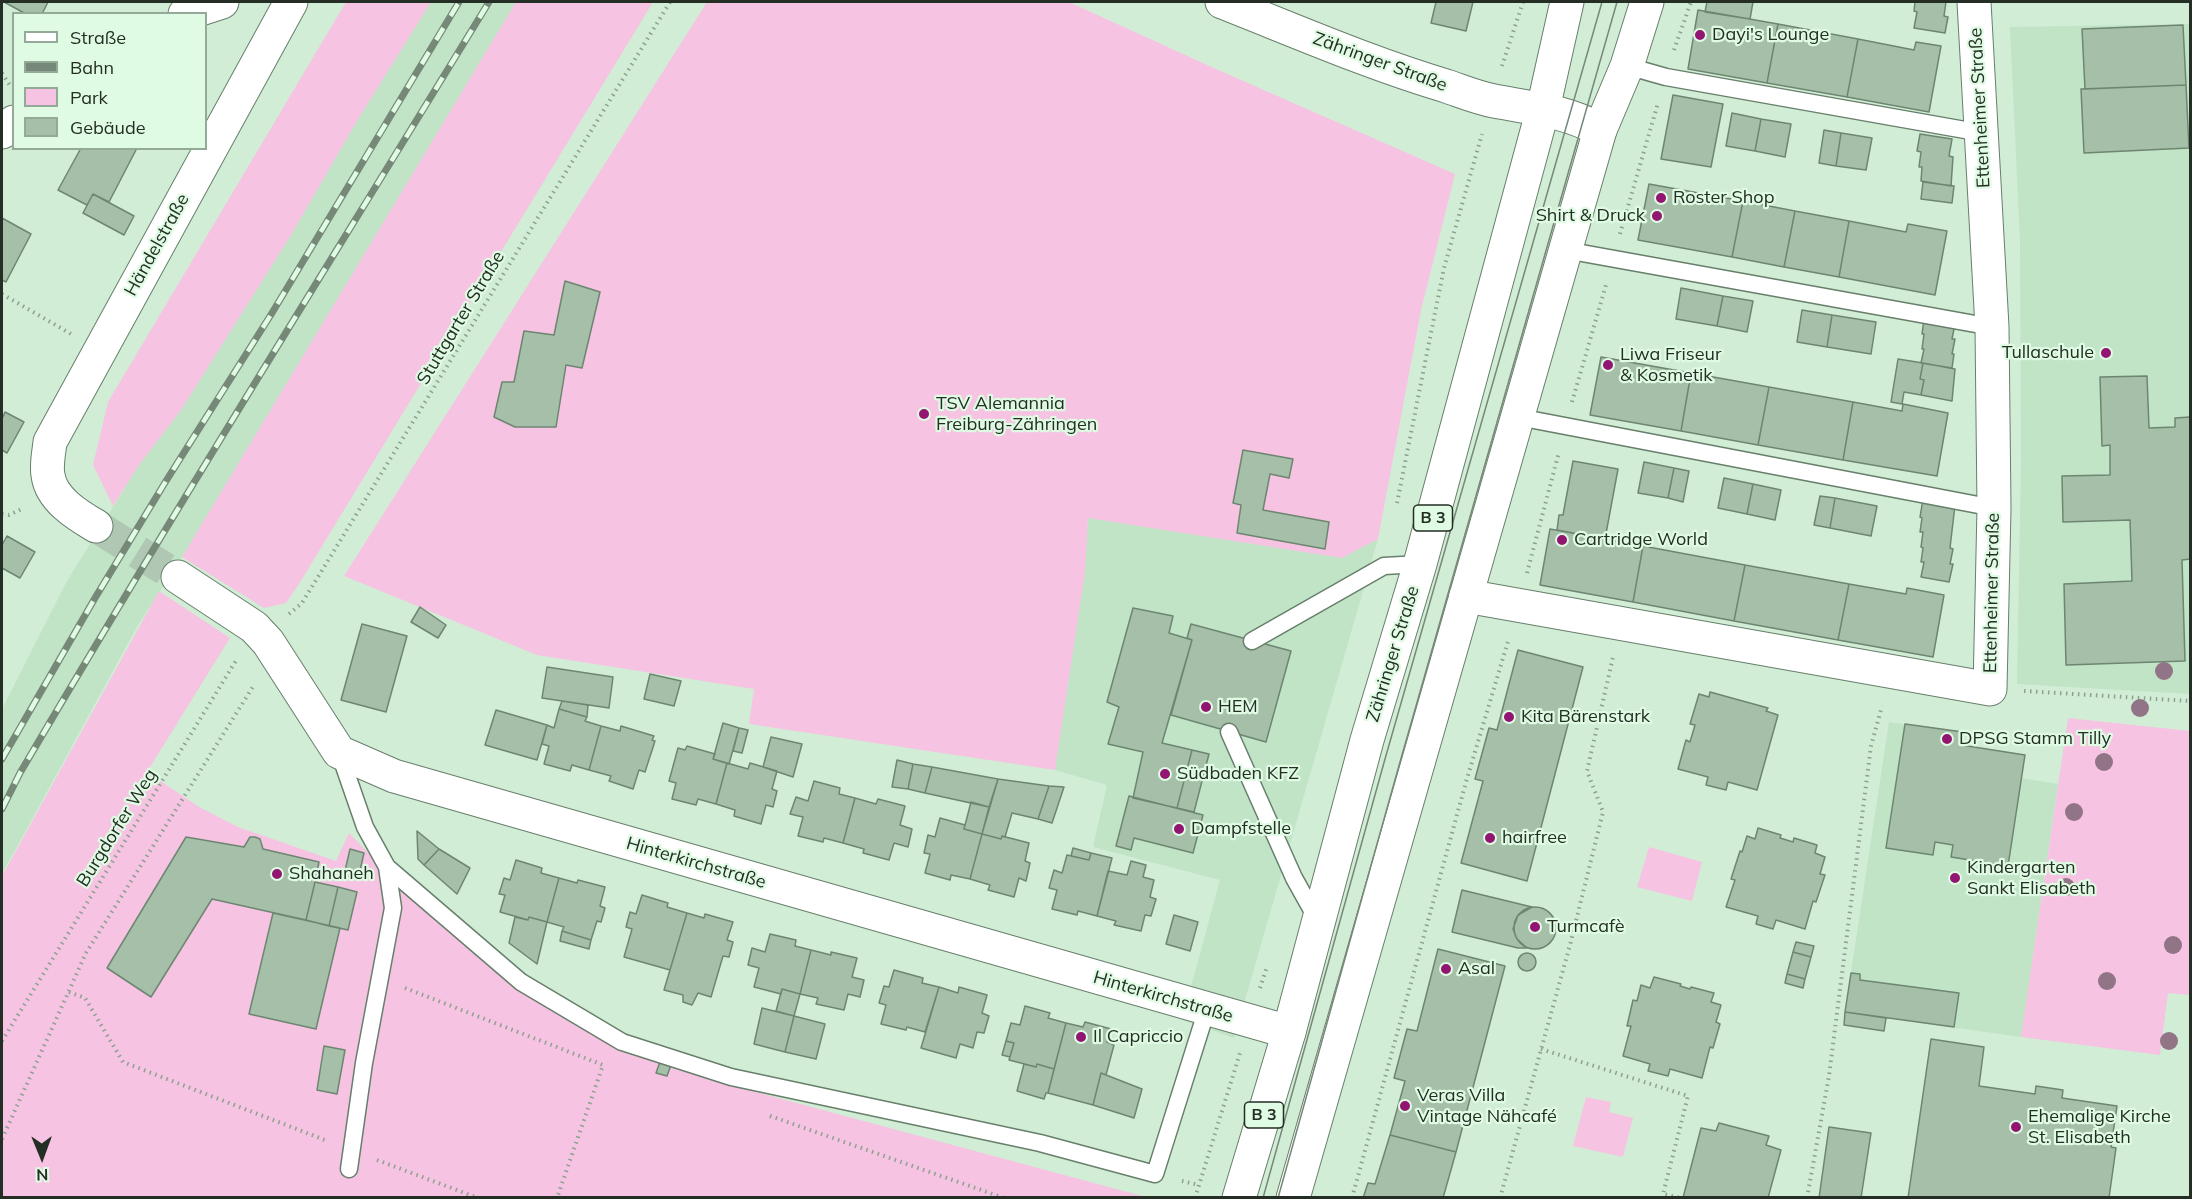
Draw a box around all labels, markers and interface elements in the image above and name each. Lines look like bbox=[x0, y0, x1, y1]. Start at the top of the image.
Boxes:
legend bbox=[12, 12, 207, 150]
place label: Dayi's Lounge bbox=[1712, 24, 1829, 46]
text: Straße bbox=[70, 26, 126, 49]
street label: Ettenheimer Straße bbox=[1965, 27, 1995, 189]
street label: Zähringer Straße bbox=[1310, 28, 1450, 96]
marker: Dayi's Lounge bbox=[1693, 28, 1707, 42]
text: Bahn bbox=[70, 56, 114, 79]
text: Park bbox=[70, 86, 108, 109]
text: Gebäude bbox=[70, 116, 146, 139]
place label: Roster Shop bbox=[1673, 187, 1774, 209]
street label: Händelstraße bbox=[120, 190, 194, 300]
marker: Roster Shop bbox=[1654, 191, 1668, 205]
place label: Shirt & Druck bbox=[1536, 205, 1645, 227]
marker: Shirt & Druck bbox=[1650, 209, 1664, 223]
street label: Stuttgarter Straße bbox=[413, 247, 509, 389]
place label: Tullaschule bbox=[2002, 342, 2094, 364]
place label: Liwa Friseur & Kosmetik bbox=[1620, 344, 1721, 386]
marker: Tullaschule bbox=[2099, 346, 2113, 360]
marker: Liwa Friseur & Kosmetik bbox=[1601, 358, 1615, 372]
place label: TSV Alemannia Freiburg-Zähringen bbox=[936, 393, 1097, 436]
marker: TSV Alemannia Freiburg-Zähringen bbox=[917, 407, 931, 421]
road number: B 3 bbox=[1414, 505, 1452, 531]
street label: Ettenheimer Straße bbox=[1980, 513, 2004, 673]
place label: Cartridge World bbox=[1574, 529, 1708, 551]
marker: Cartridge World bbox=[1555, 533, 1569, 547]
street label: Zähringer Straße bbox=[1362, 583, 1424, 725]
place label: HEM bbox=[1218, 696, 1258, 718]
marker: HEM bbox=[1199, 700, 1213, 714]
place label: Kita Bärenstark bbox=[1521, 706, 1650, 728]
marker: Kita Bärenstark bbox=[1502, 710, 1516, 724]
place label: DPSG Stamm Tilly bbox=[1959, 728, 2111, 750]
marker: DPSG Stamm Tilly bbox=[1940, 732, 1954, 746]
place label: Südbaden KFZ bbox=[1177, 763, 1299, 785]
street label: Burgdorfer Weg bbox=[72, 765, 162, 891]
marker: Südbaden KFZ bbox=[1158, 767, 1172, 781]
place label: Dampfstelle bbox=[1191, 818, 1291, 840]
marker: Dampfstelle bbox=[1172, 822, 1186, 836]
place label: hairfree bbox=[1502, 827, 1567, 849]
marker: hairfree bbox=[1483, 831, 1497, 845]
street label: Hinterkirchstraße bbox=[624, 833, 768, 893]
place label: Kindergarten Sankt Elisabeth bbox=[1967, 857, 2096, 900]
place label: Shahaneh bbox=[289, 863, 374, 885]
marker: Shahaneh bbox=[270, 867, 284, 881]
marker: Kindergarten Sankt Elisabeth bbox=[1948, 871, 1962, 885]
place label: Turmcafè bbox=[1547, 916, 1625, 938]
marker: Turmcafè bbox=[1528, 920, 1542, 934]
place label: Asal bbox=[1458, 958, 1495, 980]
marker: Asal bbox=[1439, 962, 1453, 976]
street label: Hinterkirchstraße bbox=[1091, 967, 1235, 1027]
place label: Il Capriccio bbox=[1093, 1026, 1183, 1048]
marker: Il Capriccio bbox=[1074, 1030, 1088, 1044]
place label: Veras Villa Vintage Nähcafé bbox=[1417, 1085, 1557, 1128]
marker: Veras Villa Vintage Nähcafé bbox=[1398, 1099, 1412, 1113]
road number: B 3 bbox=[1244, 1102, 1284, 1128]
place label: Ehemalige Kirche St. Elisabeth bbox=[2028, 1106, 2171, 1148]
marker: Ehemalige Kirche St. Elisabeth bbox=[2009, 1120, 2023, 1134]
north arrow bbox=[12, 1127, 72, 1187]
text: N bbox=[36, 1165, 49, 1185]

